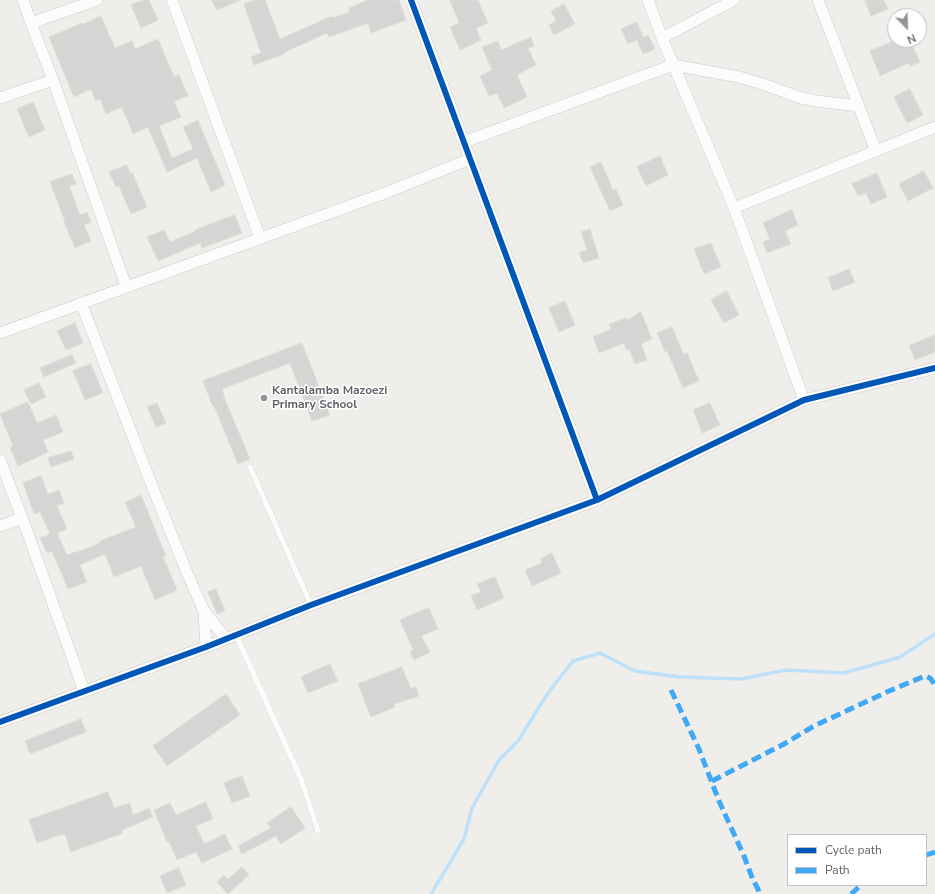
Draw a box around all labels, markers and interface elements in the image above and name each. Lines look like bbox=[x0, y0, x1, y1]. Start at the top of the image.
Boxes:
north arrow bbox=[887, 8, 927, 48]
text: N bbox=[905, 30, 918, 47]
place label: Kantalamba Mazoezi Primary School bbox=[272, 384, 387, 412]
marker: Kantalamba Mazoezi Primary School bbox=[259, 393, 269, 403]
legend bbox=[787, 834, 927, 886]
text: Cycle path bbox=[825, 842, 882, 858]
text: Path bbox=[825, 862, 850, 878]

